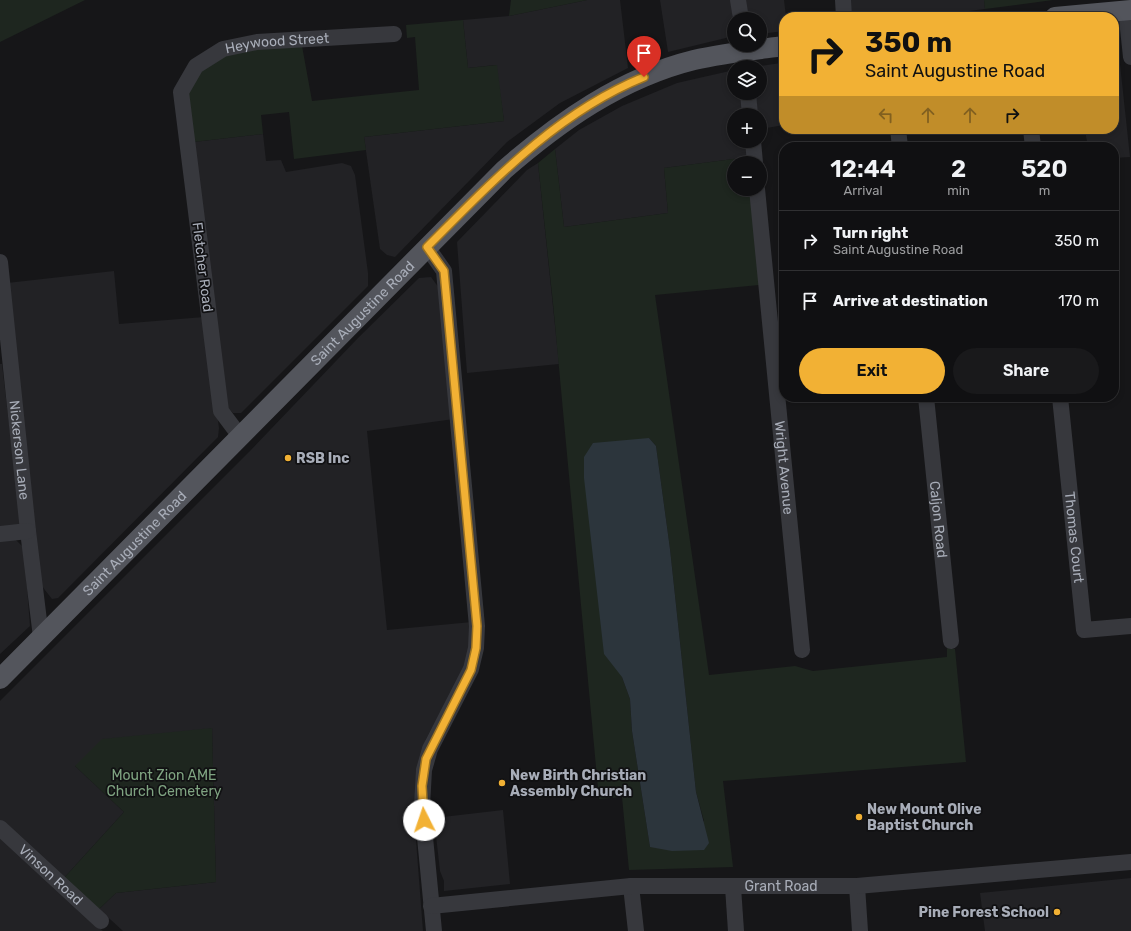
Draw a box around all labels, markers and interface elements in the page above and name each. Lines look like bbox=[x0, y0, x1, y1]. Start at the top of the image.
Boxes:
map controls bbox=[727, 12, 767, 196]
button: search bbox=[727, 12, 767, 52]
text: 350 m bbox=[865, 26, 952, 59]
icon: right bbox=[799, 28, 851, 80]
street label: Heywood Street bbox=[224, 30, 330, 57]
pin bbox=[627, 36, 661, 77]
icon: arrive bbox=[633, 42, 655, 64]
button: layers bbox=[727, 60, 767, 100]
text: Saint Augustine Road bbox=[865, 60, 1045, 82]
icon: left bbox=[875, 104, 897, 126]
icon: ahead bbox=[917, 104, 939, 126]
icon: ahead bbox=[959, 104, 981, 126]
icon: right bbox=[1001, 104, 1023, 126]
button: + bbox=[727, 108, 767, 148]
text: 12:44 bbox=[830, 155, 896, 183]
text: 2 bbox=[951, 155, 966, 183]
text: 520 bbox=[1021, 155, 1068, 183]
button: − bbox=[727, 156, 767, 196]
text: Arrival bbox=[844, 183, 883, 198]
text: min bbox=[947, 183, 970, 198]
text: m bbox=[1039, 183, 1050, 198]
street label: Fletcher Road bbox=[189, 221, 216, 313]
text: Turn right bbox=[833, 224, 908, 242]
icon: right bbox=[799, 230, 821, 252]
text: 350 m bbox=[1055, 232, 1099, 250]
text: Saint Augustine Road bbox=[833, 242, 963, 257]
street label: Saint Augustine Road bbox=[307, 258, 418, 369]
icon: arrive bbox=[799, 290, 821, 312]
text: Arrive at destination bbox=[833, 292, 988, 310]
text: 170 m bbox=[1058, 292, 1099, 310]
button: Exit bbox=[799, 348, 945, 394]
button: Share bbox=[953, 348, 1099, 394]
street label: Nickerson Lane bbox=[5, 399, 33, 501]
street label: Wright Avenue bbox=[771, 420, 797, 516]
place label: RSB Inc bbox=[296, 450, 350, 467]
marker: RSB Inc bbox=[283, 453, 293, 463]
street label: Caljon Road bbox=[926, 480, 950, 559]
street label: Saint Augustine Road bbox=[79, 488, 190, 599]
street label: Thomas Court bbox=[1061, 491, 1087, 584]
park label: Mount Zion AME Church Cemetery bbox=[107, 767, 222, 800]
place label: New Birth Christian Assembly Church bbox=[510, 767, 646, 800]
marker: New Birth Christian Assembly Church bbox=[497, 778, 507, 788]
position arrow bbox=[403, 799, 445, 841]
place label: New Mount Olive Baptist Church bbox=[867, 801, 981, 834]
marker: New Mount Olive Baptist Church bbox=[854, 812, 864, 822]
street label: Vinson Road bbox=[15, 841, 86, 909]
street label: Grant Road bbox=[744, 878, 818, 895]
place label: Pine Forest School bbox=[919, 904, 1049, 921]
marker: Pine Forest School bbox=[1052, 907, 1062, 917]

